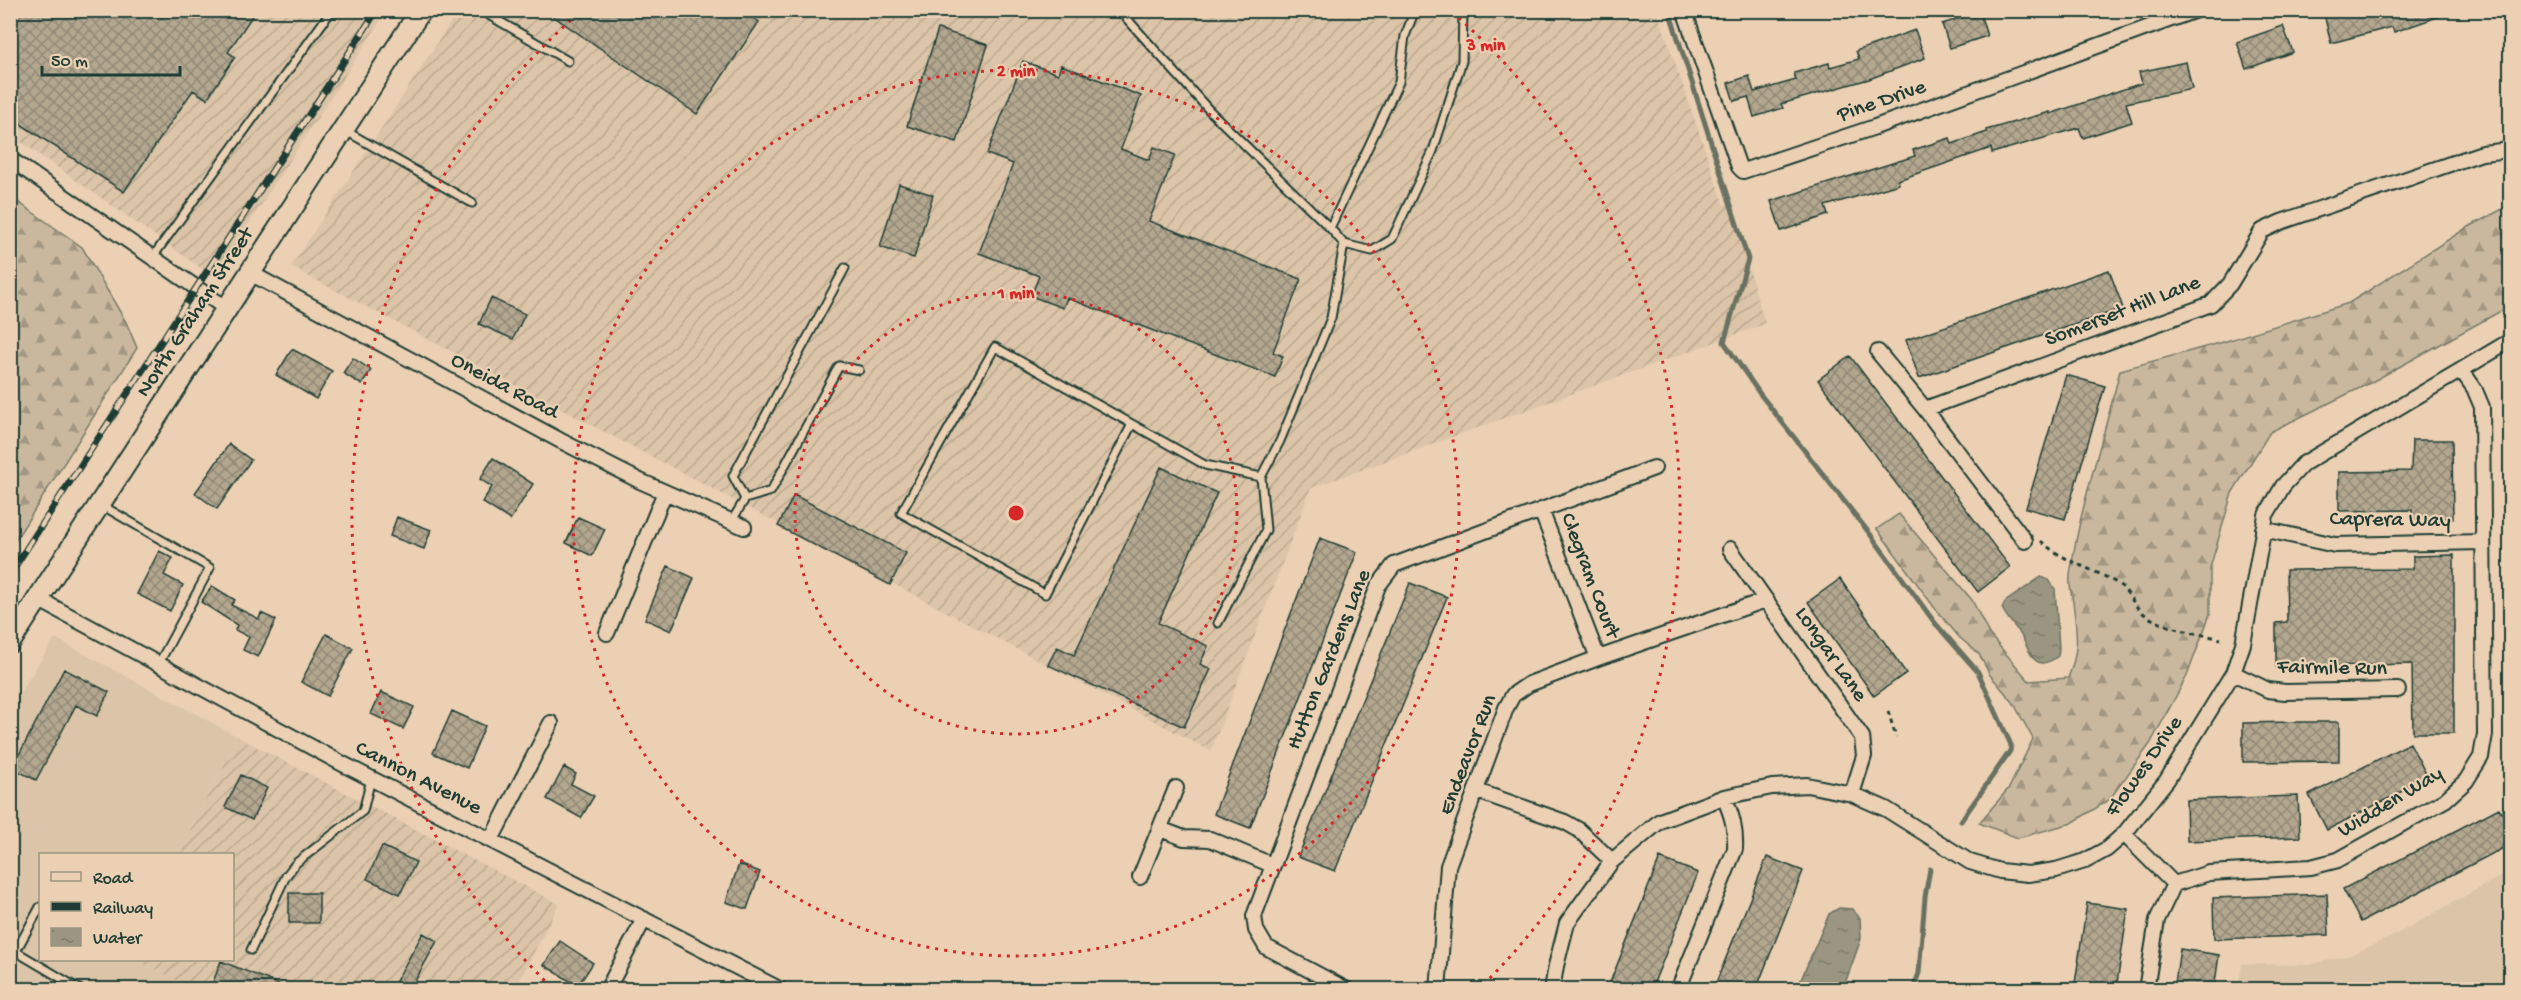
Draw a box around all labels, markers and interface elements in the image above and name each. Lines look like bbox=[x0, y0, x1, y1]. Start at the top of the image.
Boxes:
text: 3 min bbox=[1466, 36, 1506, 57]
scale bar bbox=[42, 39, 180, 77]
text: 50 m bbox=[51, 52, 88, 73]
text: 2 min bbox=[997, 62, 1036, 83]
street label: Pine Drive bbox=[1833, 75, 1930, 130]
street label: North Graham Street bbox=[131, 222, 262, 403]
street label: Somerset Hill Lane bbox=[2042, 270, 2205, 354]
text: 1 min bbox=[997, 284, 1035, 305]
street label: Oneida Road bbox=[446, 348, 564, 427]
centre of rings bbox=[1006, 503, 1026, 523]
street label: Caprera Way bbox=[2329, 507, 2451, 535]
street label: Clegram Court bbox=[1553, 510, 1625, 644]
street label: Hutton Gardens Lane bbox=[1282, 566, 1378, 754]
street label: Longar Lane bbox=[1788, 603, 1872, 708]
street label: Fairmile Run bbox=[2276, 655, 2388, 683]
street label: Endeavor Run bbox=[1434, 691, 1504, 819]
street label: Flowes Drive bbox=[2100, 711, 2190, 823]
street label: Cannon Avenue bbox=[350, 736, 486, 822]
street label: Widden Way bbox=[2334, 761, 2448, 845]
legend bbox=[39, 853, 234, 961]
text: Road bbox=[93, 869, 134, 890]
text: Railway bbox=[93, 899, 153, 920]
text: Water bbox=[93, 929, 143, 950]

